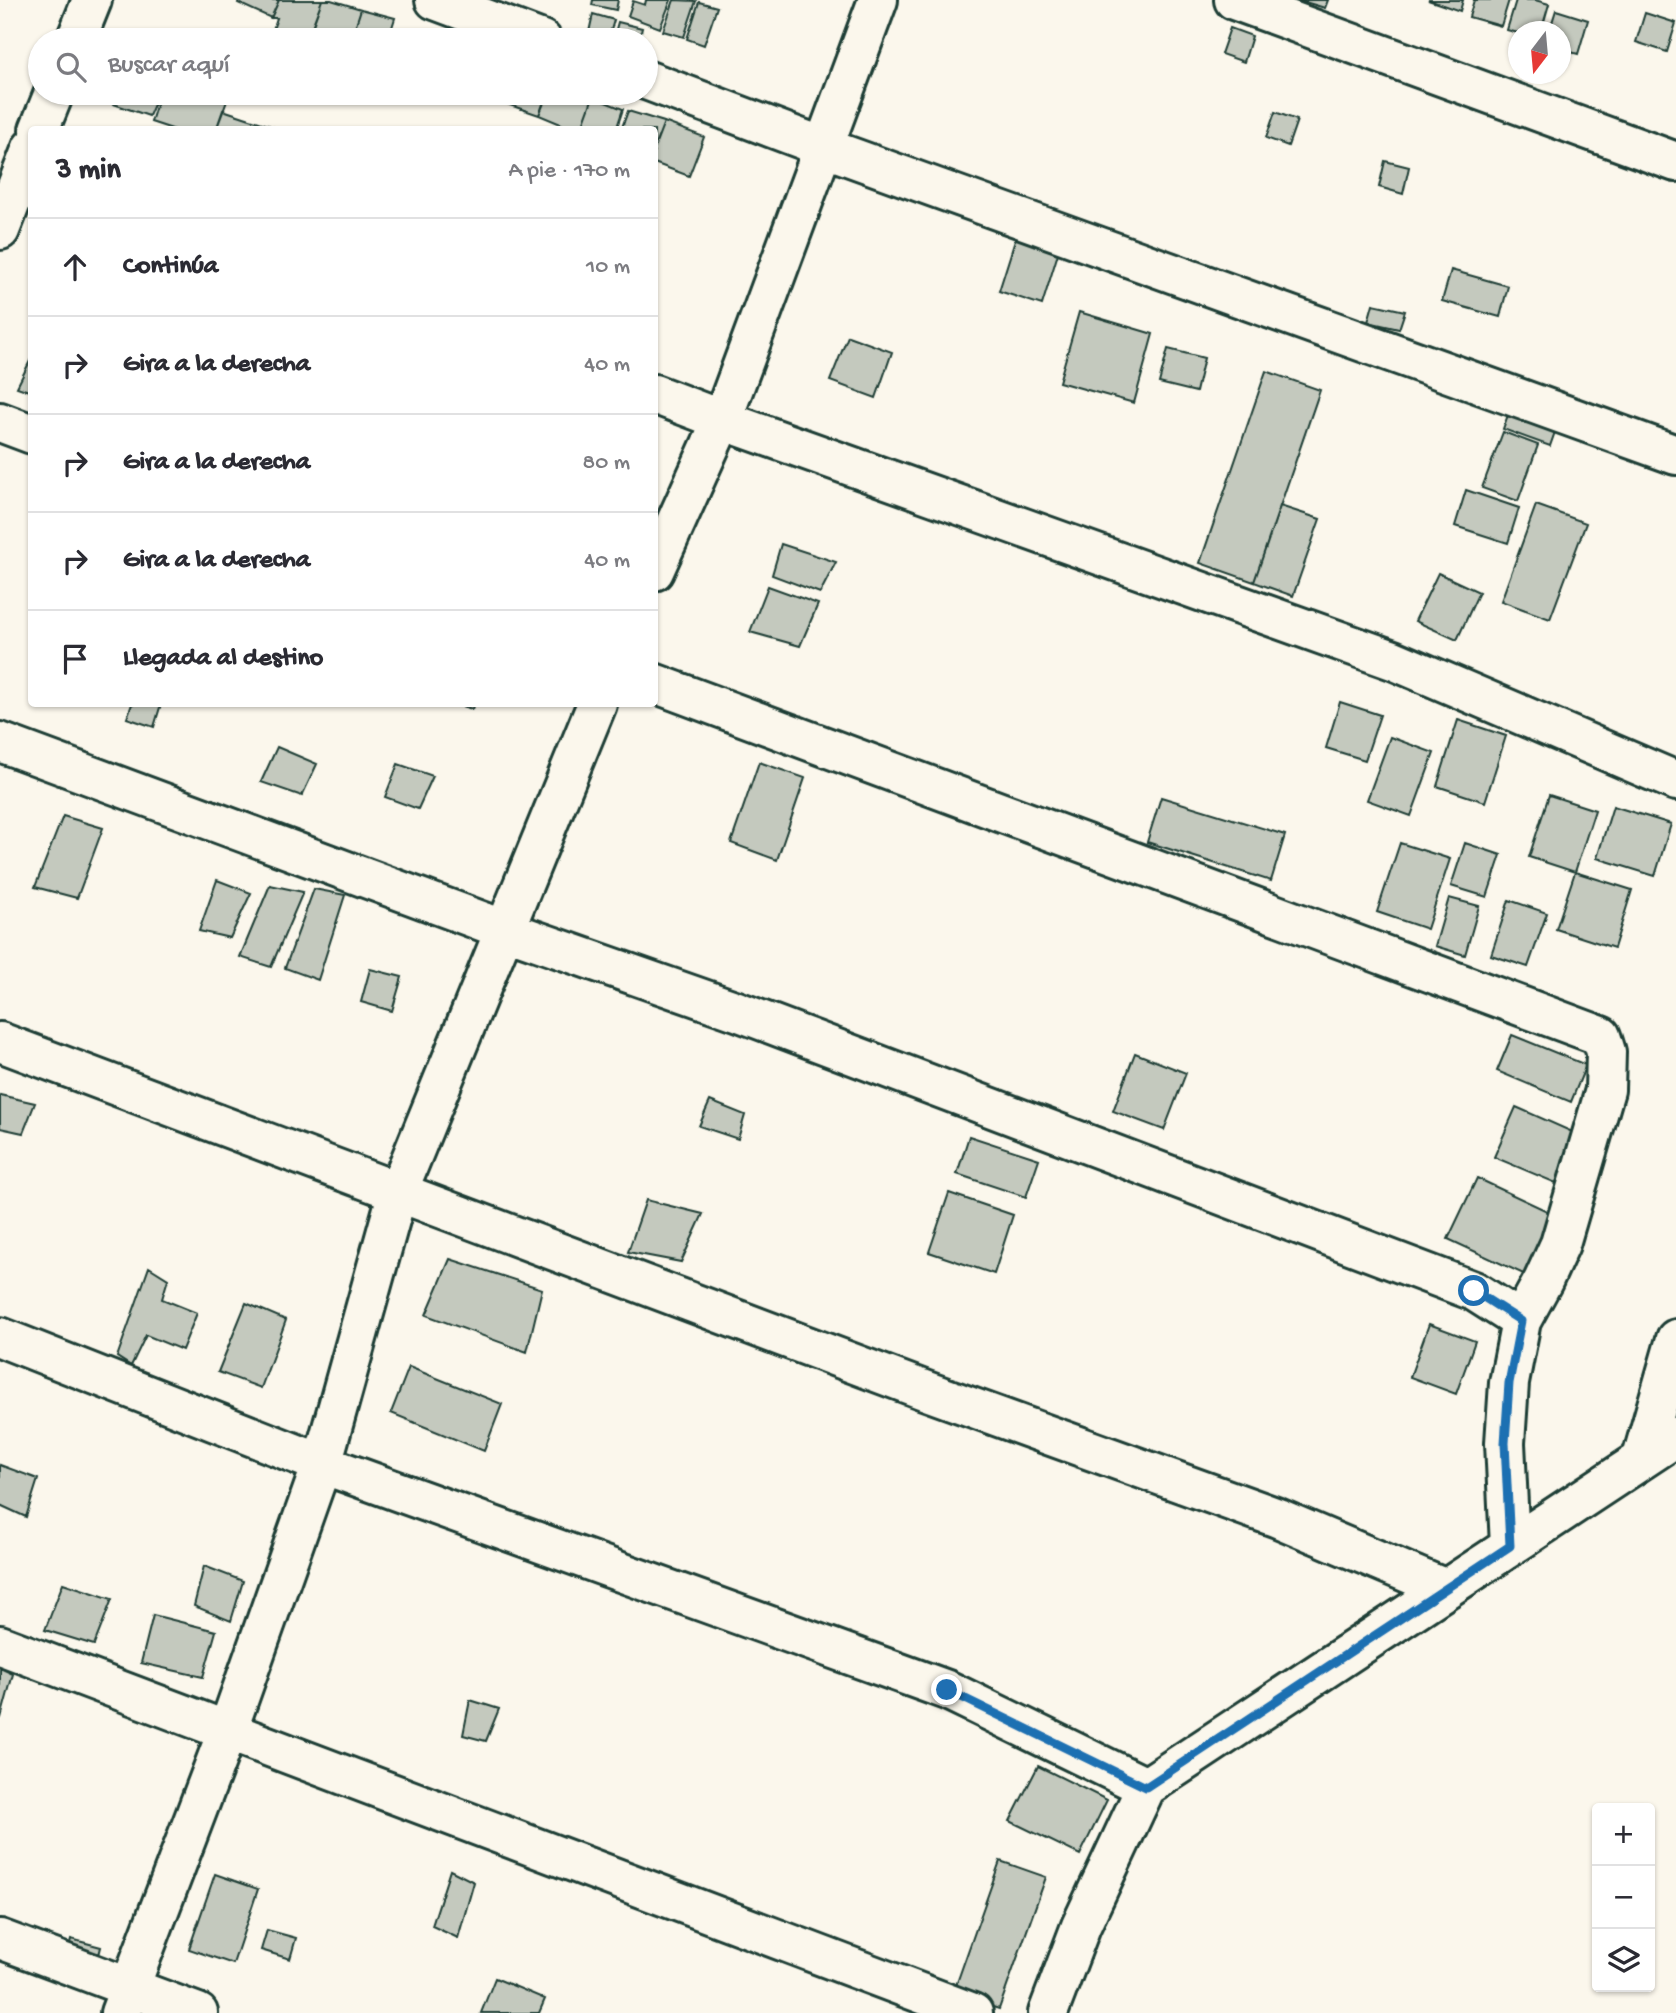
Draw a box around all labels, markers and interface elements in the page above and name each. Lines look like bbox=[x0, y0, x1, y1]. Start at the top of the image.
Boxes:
north arrow bbox=[1508, 21, 1571, 84]
search box bbox=[28, 28, 658, 105]
icon: search bbox=[52, 48, 90, 86]
text: Buscar aquí bbox=[108, 51, 230, 82]
text: 3 min bbox=[56, 154, 121, 189]
text: A pie · 170 m bbox=[509, 158, 630, 185]
icon: ahead bbox=[56, 248, 94, 286]
text: Continúa bbox=[123, 252, 218, 283]
text: 10 m bbox=[586, 254, 630, 281]
icon: right bbox=[56, 346, 94, 384]
text: Gira a la derecha bbox=[123, 350, 310, 381]
text: 40 m bbox=[584, 352, 630, 379]
icon: right bbox=[56, 444, 94, 482]
text: Gira a la derecha bbox=[123, 448, 310, 479]
text: 80 m bbox=[583, 450, 630, 477]
icon: right bbox=[56, 542, 94, 580]
text: Gira a la derecha bbox=[123, 546, 310, 577]
text: 40 m bbox=[584, 548, 630, 575]
icon: arrive bbox=[56, 640, 94, 678]
text: Llegada al destino bbox=[123, 644, 323, 675]
route start bbox=[1458, 1275, 1489, 1306]
route end bbox=[931, 1674, 962, 1705]
map controls bbox=[1592, 1803, 1655, 1992]
button: + bbox=[1592, 1803, 1655, 1866]
button: − bbox=[1592, 1866, 1655, 1929]
button: layers bbox=[1592, 1929, 1655, 1992]

